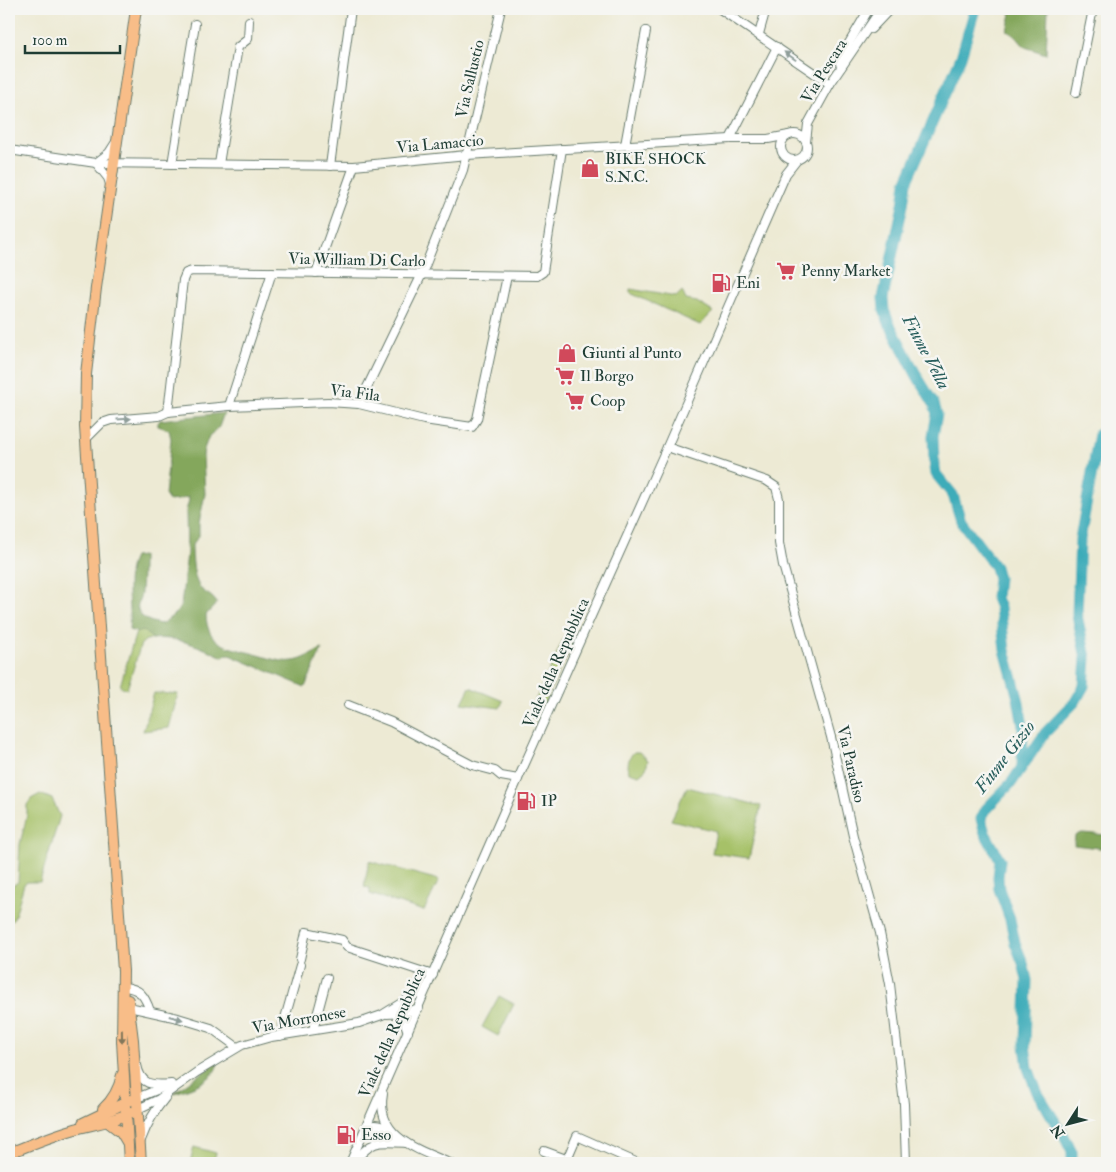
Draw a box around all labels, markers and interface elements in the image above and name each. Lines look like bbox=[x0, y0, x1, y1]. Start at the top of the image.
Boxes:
scale bar bbox=[25, 22, 120, 54]
text: 100 m bbox=[32, 31, 68, 50]
street label: Via Pescara bbox=[796, 35, 852, 107]
street label: Via Sallustio bbox=[451, 38, 489, 120]
one-way arrow bbox=[783, 51, 797, 61]
street label: Via Lamaccio bbox=[396, 130, 485, 158]
place label: BIKE SHOCK S.N.C. bbox=[605, 149, 707, 187]
shop icon: BIKE SHOCK S.N.C. bbox=[579, 157, 601, 179]
street label: Via William Di Carlo bbox=[288, 249, 426, 271]
supermarket icon: Penny Market bbox=[775, 260, 797, 282]
place label: Penny Market bbox=[801, 261, 891, 281]
fuel station icon: Eni bbox=[710, 272, 732, 294]
place label: Eni bbox=[736, 273, 760, 293]
water label: Fiume Vella bbox=[896, 310, 955, 393]
shop icon: Giunti al Punto bbox=[556, 342, 578, 364]
place label: Giunti al Punto bbox=[582, 343, 682, 363]
supermarket icon: Il Borgo bbox=[554, 365, 576, 387]
place label: Il Borgo bbox=[580, 366, 634, 386]
street label: Via Fila bbox=[329, 380, 382, 406]
supermarket icon: Coop bbox=[564, 390, 586, 412]
place label: Coop bbox=[590, 391, 625, 412]
one-way arrow bbox=[116, 415, 132, 423]
street label: Viale della Repubblica bbox=[518, 595, 595, 731]
water label: Fiume Gizio bbox=[969, 716, 1040, 799]
street label: Via Paradiso bbox=[832, 723, 870, 805]
fuel station icon: IP bbox=[515, 790, 537, 812]
place label: IP bbox=[541, 791, 557, 811]
street label: Viale della Repubblica bbox=[354, 965, 431, 1101]
street label: Via Morronese bbox=[250, 1002, 348, 1038]
one-way arrow bbox=[169, 1014, 184, 1022]
one-way arrow bbox=[118, 1028, 126, 1044]
north arrow bbox=[1044, 1100, 1094, 1150]
text: N bbox=[1047, 1121, 1069, 1142]
fuel station icon: Esso bbox=[335, 1124, 357, 1146]
place label: Esso bbox=[361, 1125, 391, 1145]

